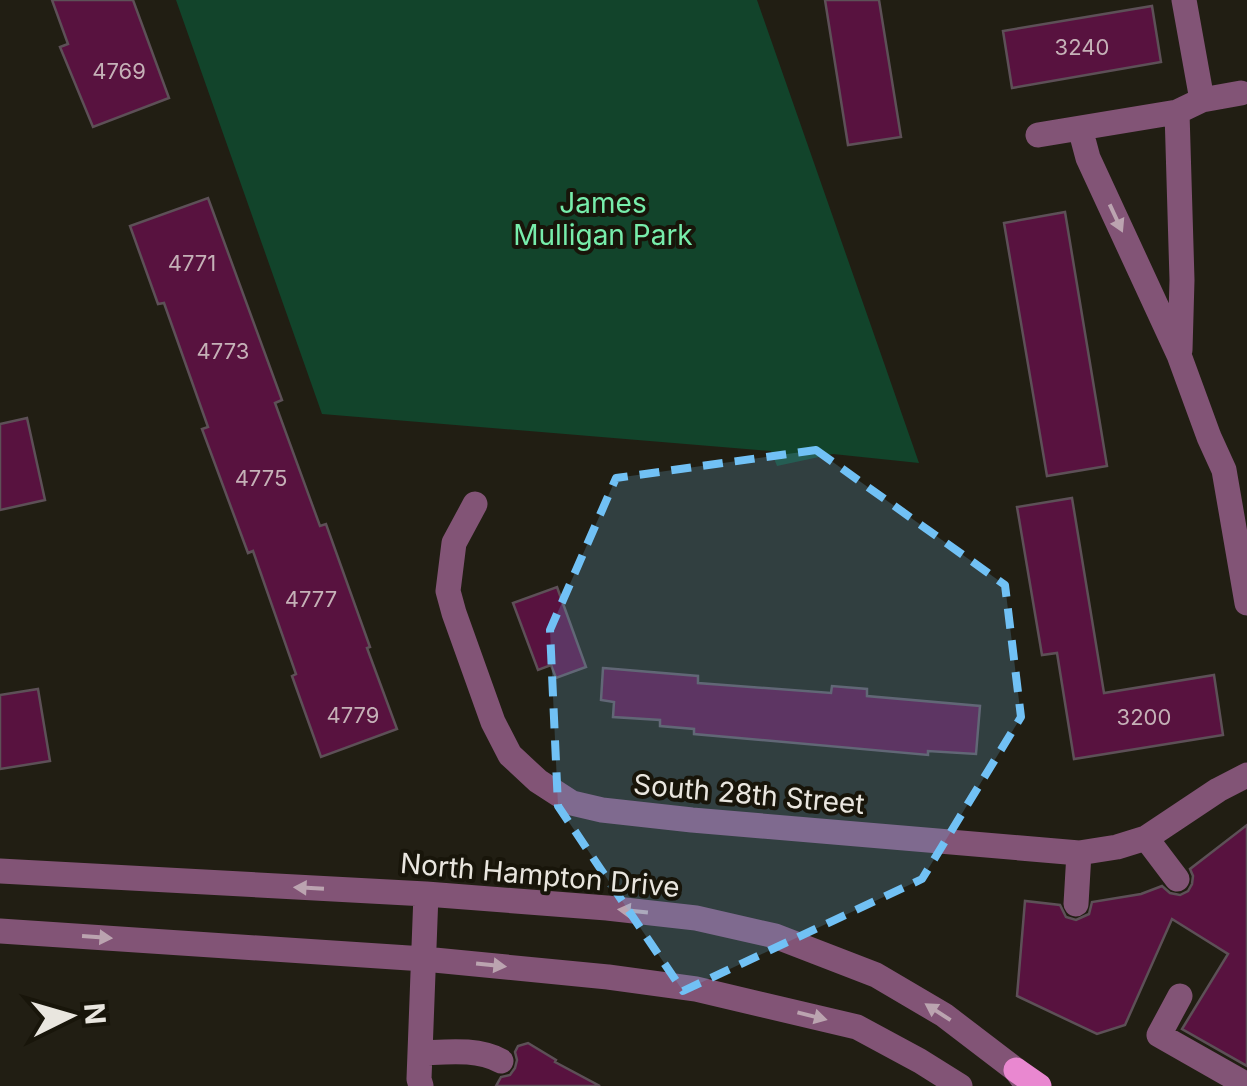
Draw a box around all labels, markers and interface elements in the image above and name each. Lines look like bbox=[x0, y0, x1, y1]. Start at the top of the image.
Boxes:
house number: 3240 bbox=[1055, 34, 1109, 60]
house number: 4769 bbox=[92, 58, 146, 84]
park label: James Mulligan Park bbox=[513, 186, 693, 252]
one-way arrow bbox=[1107, 204, 1124, 233]
house number: 4771 bbox=[168, 250, 216, 276]
house number: 4773 bbox=[197, 338, 249, 364]
house number: 4775 bbox=[235, 465, 287, 491]
house number: 4777 bbox=[285, 586, 337, 612]
house number: 4779 bbox=[327, 702, 379, 728]
house number: 3200 bbox=[1117, 704, 1171, 730]
street label: South 28th Street bbox=[632, 767, 866, 821]
street label: North Hampton Drive bbox=[399, 846, 681, 904]
one-way arrow bbox=[292, 880, 324, 896]
one-way arrow bbox=[616, 903, 648, 919]
one-way arrow bbox=[82, 929, 114, 945]
one-way arrow bbox=[476, 958, 508, 974]
north arrow bbox=[20, 966, 120, 1066]
text: N bbox=[77, 1002, 113, 1026]
one-way arrow bbox=[924, 1003, 951, 1022]
one-way arrow bbox=[797, 1008, 828, 1024]

